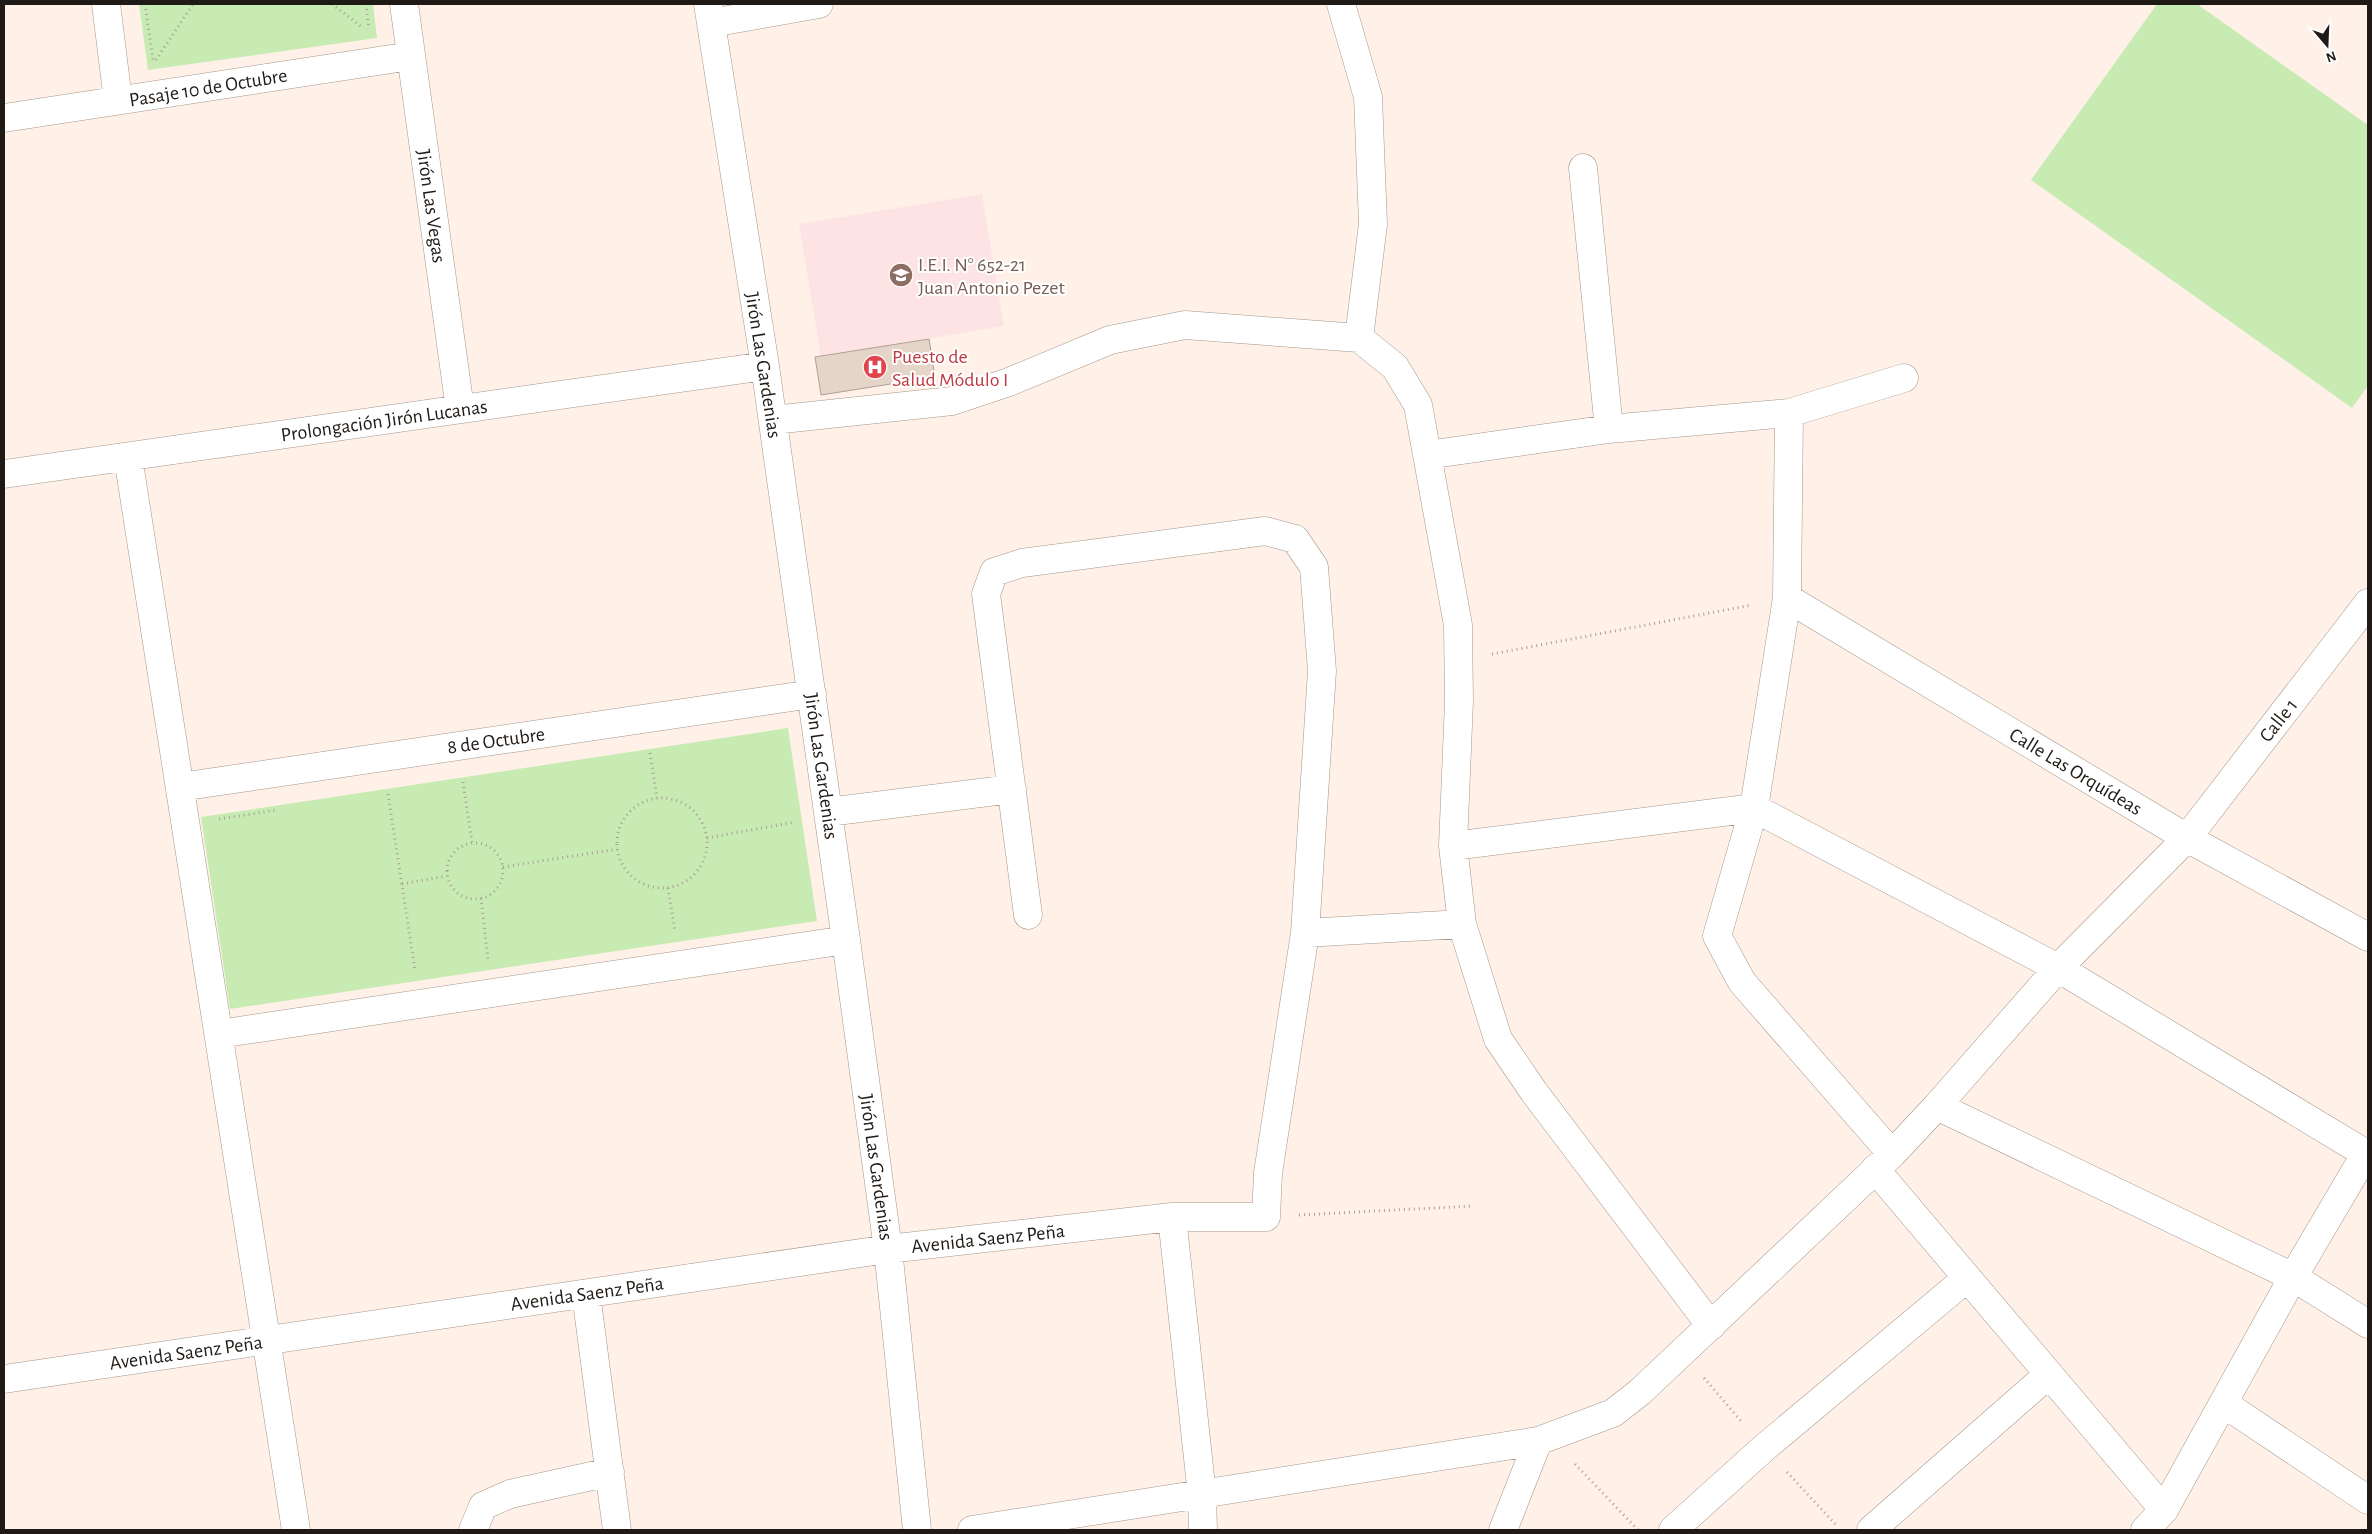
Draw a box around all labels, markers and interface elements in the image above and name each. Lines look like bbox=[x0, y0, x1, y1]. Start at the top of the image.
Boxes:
north arrow bbox=[2302, 20, 2352, 70]
text: N bbox=[2324, 48, 2338, 65]
street label: Pasaje 10 de Octubre bbox=[128, 66, 289, 110]
street label: Jirón Las Vegas bbox=[413, 148, 449, 264]
place label: I.E.I. N° 652-21 Juan Antonio Pezet bbox=[918, 255, 1065, 298]
school or university icon: I.E.I. N° 652-21 Juan Antonio Pezet bbox=[888, 262, 914, 288]
street label: Jirón Las Gardenias bbox=[742, 291, 784, 440]
place label: Puesto de Salud Módulo I bbox=[892, 347, 1008, 390]
hospital icon: Puesto de Salud Módulo I bbox=[862, 354, 888, 380]
street label: Prolongación Jirón Lucanas bbox=[280, 397, 489, 445]
street label: Jirón Las Gardenias bbox=[801, 692, 841, 841]
street label: Calle 1 bbox=[2256, 695, 2302, 746]
street label: 8 de Octubre bbox=[446, 724, 546, 758]
street label: Calle Las Orquídeas bbox=[2006, 724, 2145, 819]
street label: Jirón Las Gardenias bbox=[856, 1093, 896, 1242]
street label: Avenida Saenz Peña bbox=[910, 1221, 1066, 1257]
street label: Avenida Saenz Peña bbox=[509, 1273, 665, 1315]
street label: Avenida Saenz Peña bbox=[108, 1332, 264, 1374]

